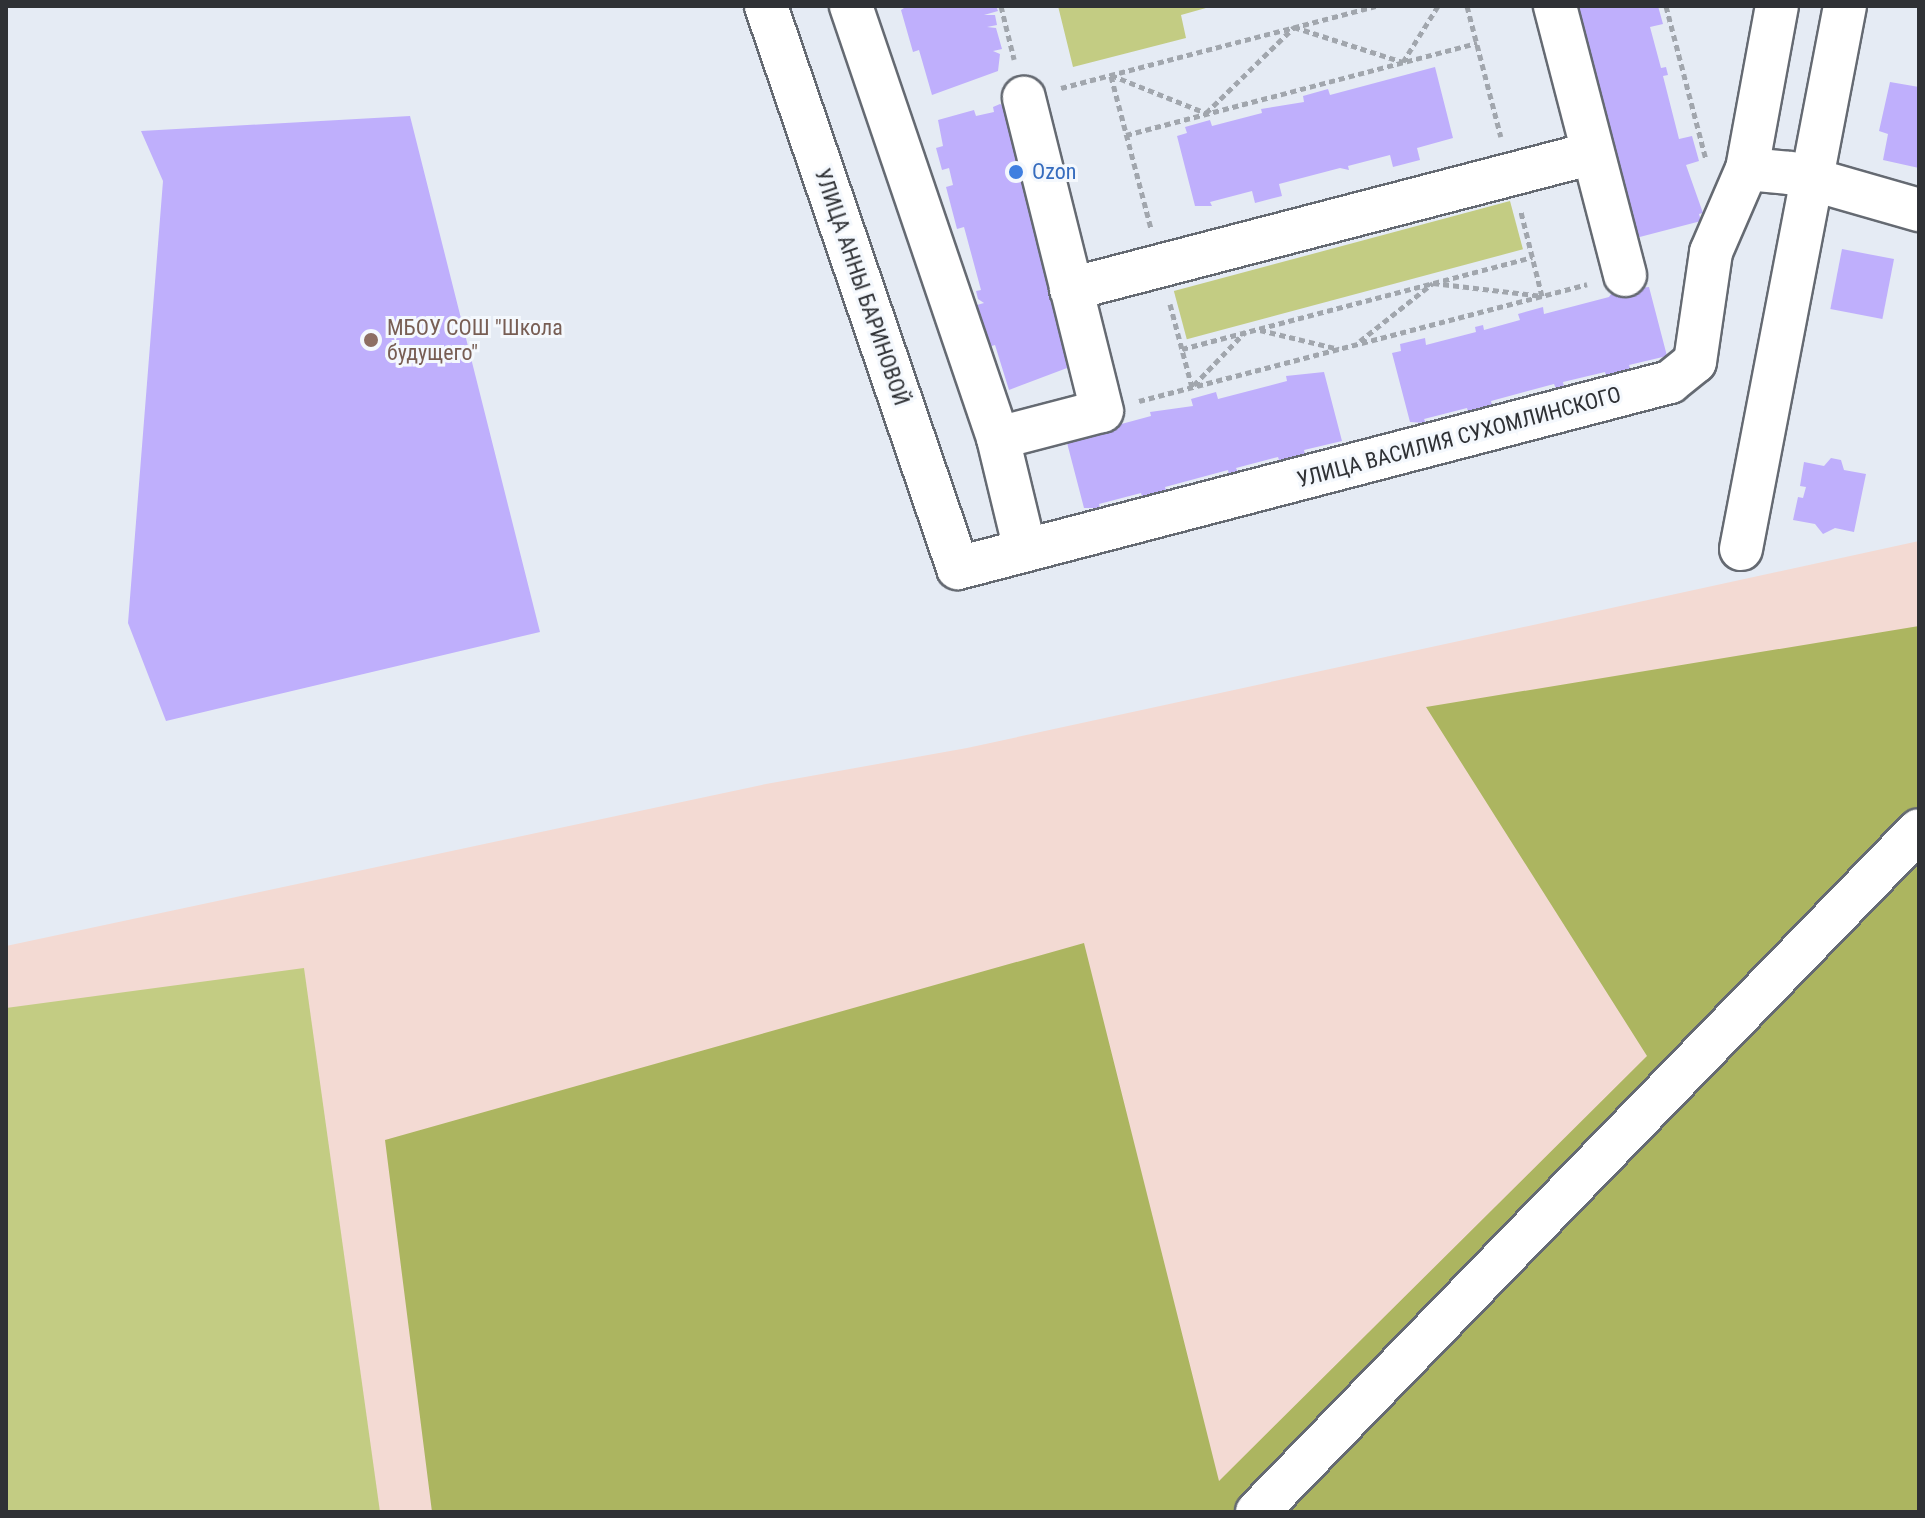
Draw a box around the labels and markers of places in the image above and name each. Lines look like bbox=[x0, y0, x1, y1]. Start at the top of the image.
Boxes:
place label: Ozon bbox=[1032, 159, 1076, 185]
marker: Ozon bbox=[1007, 163, 1025, 181]
place label: МБОУ СОШ "Школа будущего" bbox=[387, 314, 563, 366]
marker: МБОУ СОШ "Школа будущего" bbox=[362, 331, 380, 349]

